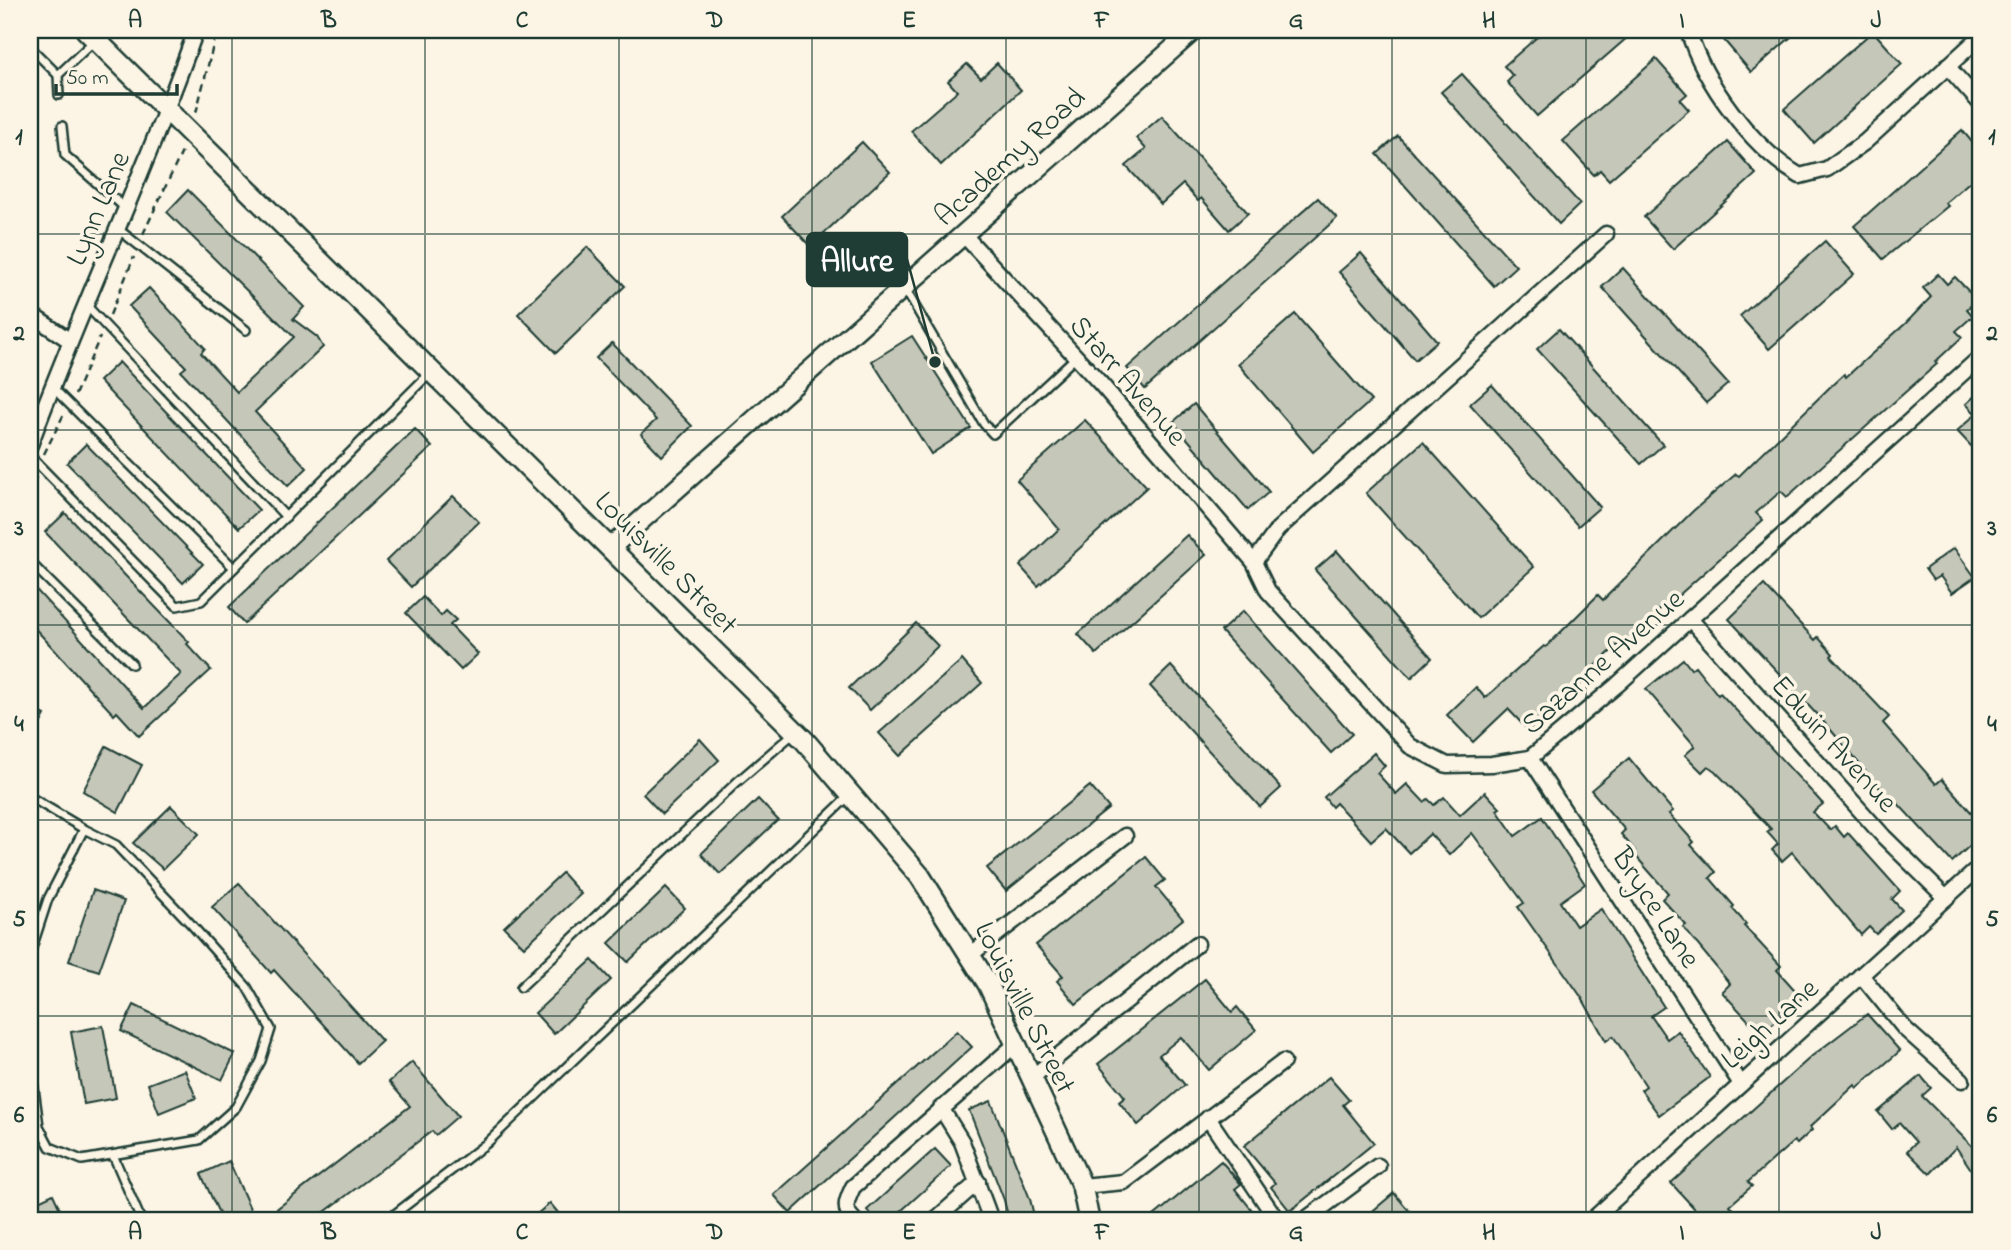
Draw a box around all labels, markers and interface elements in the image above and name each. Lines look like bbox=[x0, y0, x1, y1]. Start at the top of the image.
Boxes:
text: A bbox=[128, 5, 142, 38]
text: B bbox=[320, 5, 337, 38]
text: C bbox=[516, 5, 529, 38]
text: D bbox=[706, 5, 723, 38]
text: E bbox=[902, 5, 916, 38]
text: F bbox=[1094, 5, 1110, 38]
text: G bbox=[1289, 5, 1303, 38]
text: H bbox=[1482, 5, 1496, 38]
text: I bbox=[1679, 5, 1685, 38]
text: J bbox=[1870, 5, 1882, 38]
scale bar bbox=[56, 52, 177, 96]
text: 50 m bbox=[66, 64, 109, 94]
street label: Academy Road bbox=[925, 78, 1097, 238]
text: 1 bbox=[15, 122, 23, 155]
text: 1 bbox=[1988, 122, 1996, 155]
street label: Lynn Lane bbox=[56, 145, 144, 273]
callout: Allure bbox=[807, 233, 907, 286]
text: Allure bbox=[821, 240, 895, 287]
street label: Starr Avenue bbox=[1057, 307, 1197, 458]
text: 2 bbox=[12, 318, 25, 351]
text: 2 bbox=[1985, 318, 1998, 351]
street label: Louisville Street bbox=[583, 482, 747, 646]
text: 3 bbox=[13, 513, 24, 546]
text: 3 bbox=[1986, 513, 1997, 546]
street label: Sazanne Avenue bbox=[1512, 579, 1696, 747]
street label: Edwin Avenue bbox=[1759, 666, 1907, 824]
text: 4 bbox=[14, 709, 24, 742]
text: 4 bbox=[1987, 709, 1997, 742]
street label: Bryce Lane bbox=[1598, 838, 1711, 978]
text: 5 bbox=[12, 904, 26, 937]
text: 5 bbox=[1985, 904, 1999, 937]
street label: Louisville Street bbox=[961, 915, 1086, 1102]
street label: Leigh Lane bbox=[1712, 969, 1831, 1082]
text: 6 bbox=[14, 1100, 25, 1133]
text: 6 bbox=[1987, 1100, 1998, 1133]
text: A bbox=[128, 1217, 142, 1250]
text: B bbox=[320, 1217, 337, 1250]
text: C bbox=[516, 1217, 529, 1250]
text: D bbox=[706, 1217, 723, 1250]
text: E bbox=[902, 1217, 916, 1250]
text: F bbox=[1094, 1217, 1110, 1250]
text: G bbox=[1289, 1217, 1303, 1250]
text: H bbox=[1482, 1217, 1496, 1250]
text: I bbox=[1679, 1217, 1685, 1250]
text: J bbox=[1870, 1217, 1882, 1250]

